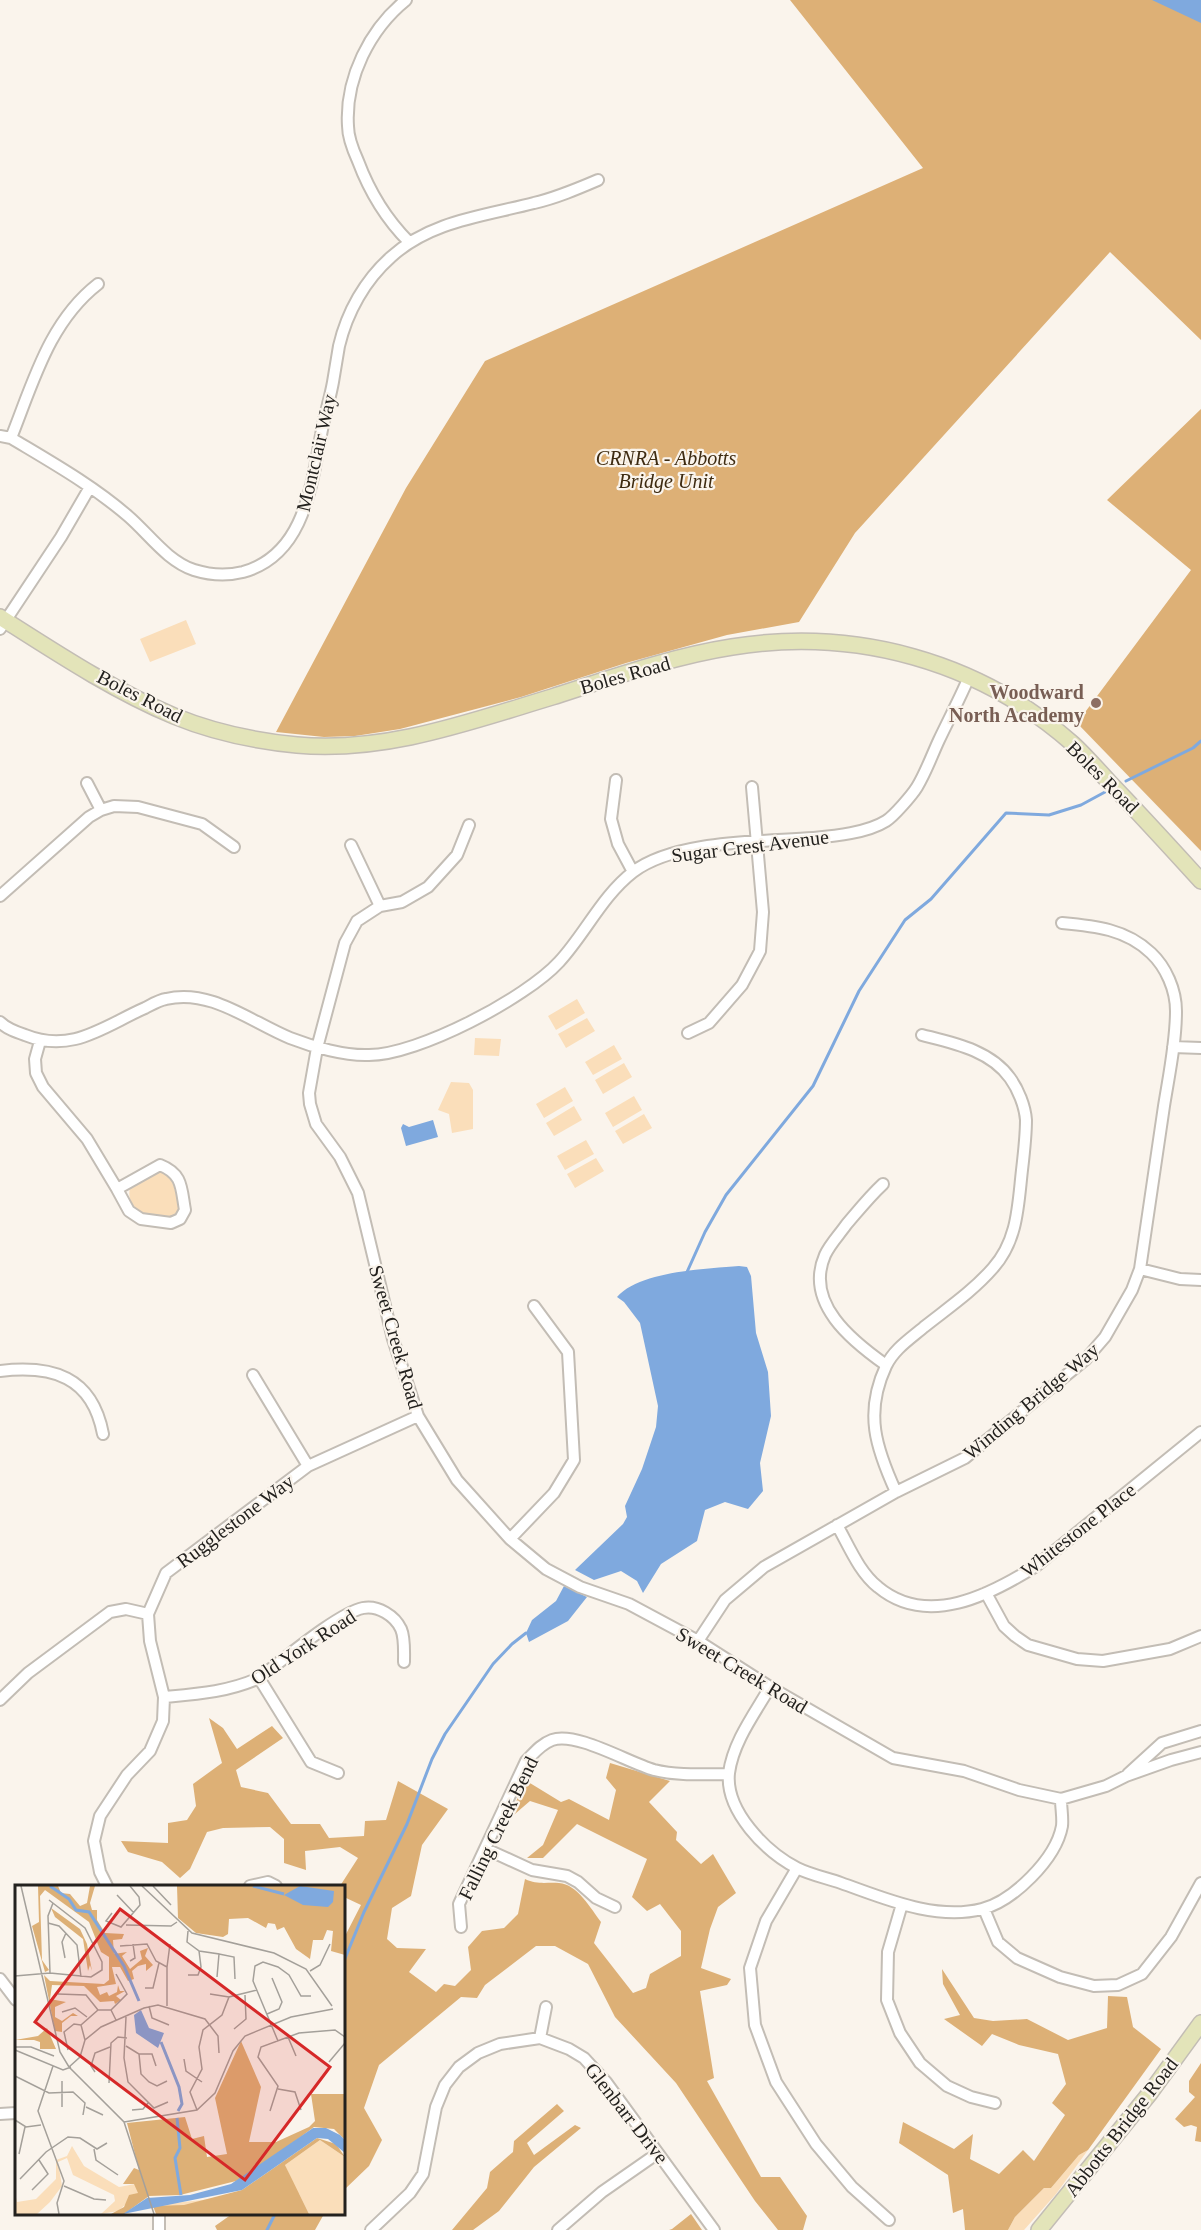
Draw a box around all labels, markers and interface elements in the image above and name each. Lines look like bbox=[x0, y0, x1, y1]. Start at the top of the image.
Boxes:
street label: Montclair Way bbox=[292, 392, 341, 514]
park label: CRNRA - Abbotts Bridge Unit bbox=[596, 447, 736, 493]
street label: Boles Road bbox=[577, 652, 673, 698]
street label: Boles Road bbox=[94, 665, 186, 727]
place label: Woodward North Academy bbox=[949, 681, 1084, 727]
marker: Woodward North Academy bbox=[1089, 696, 1103, 710]
street label: Boles Road bbox=[1062, 736, 1144, 818]
street label: Sugar Crest Avenue bbox=[670, 825, 830, 868]
street label: Sweet Creek Road bbox=[365, 1262, 427, 1412]
street label: Winding Bridge Way bbox=[959, 1338, 1104, 1465]
street label: Rugglestone Way bbox=[172, 1470, 298, 1573]
street label: Whitestone Place bbox=[1016, 1478, 1140, 1582]
street label: Old York Road bbox=[246, 1605, 360, 1689]
street label: Sweet Creek Road bbox=[673, 1622, 811, 1718]
street label: Falling Creek Bend bbox=[454, 1753, 543, 1904]
inset map bbox=[15, 1885, 345, 2215]
street label: Abbotts Bridge Road bbox=[1060, 2053, 1183, 2201]
street label: Glenbarr Drive bbox=[581, 2058, 673, 2168]

